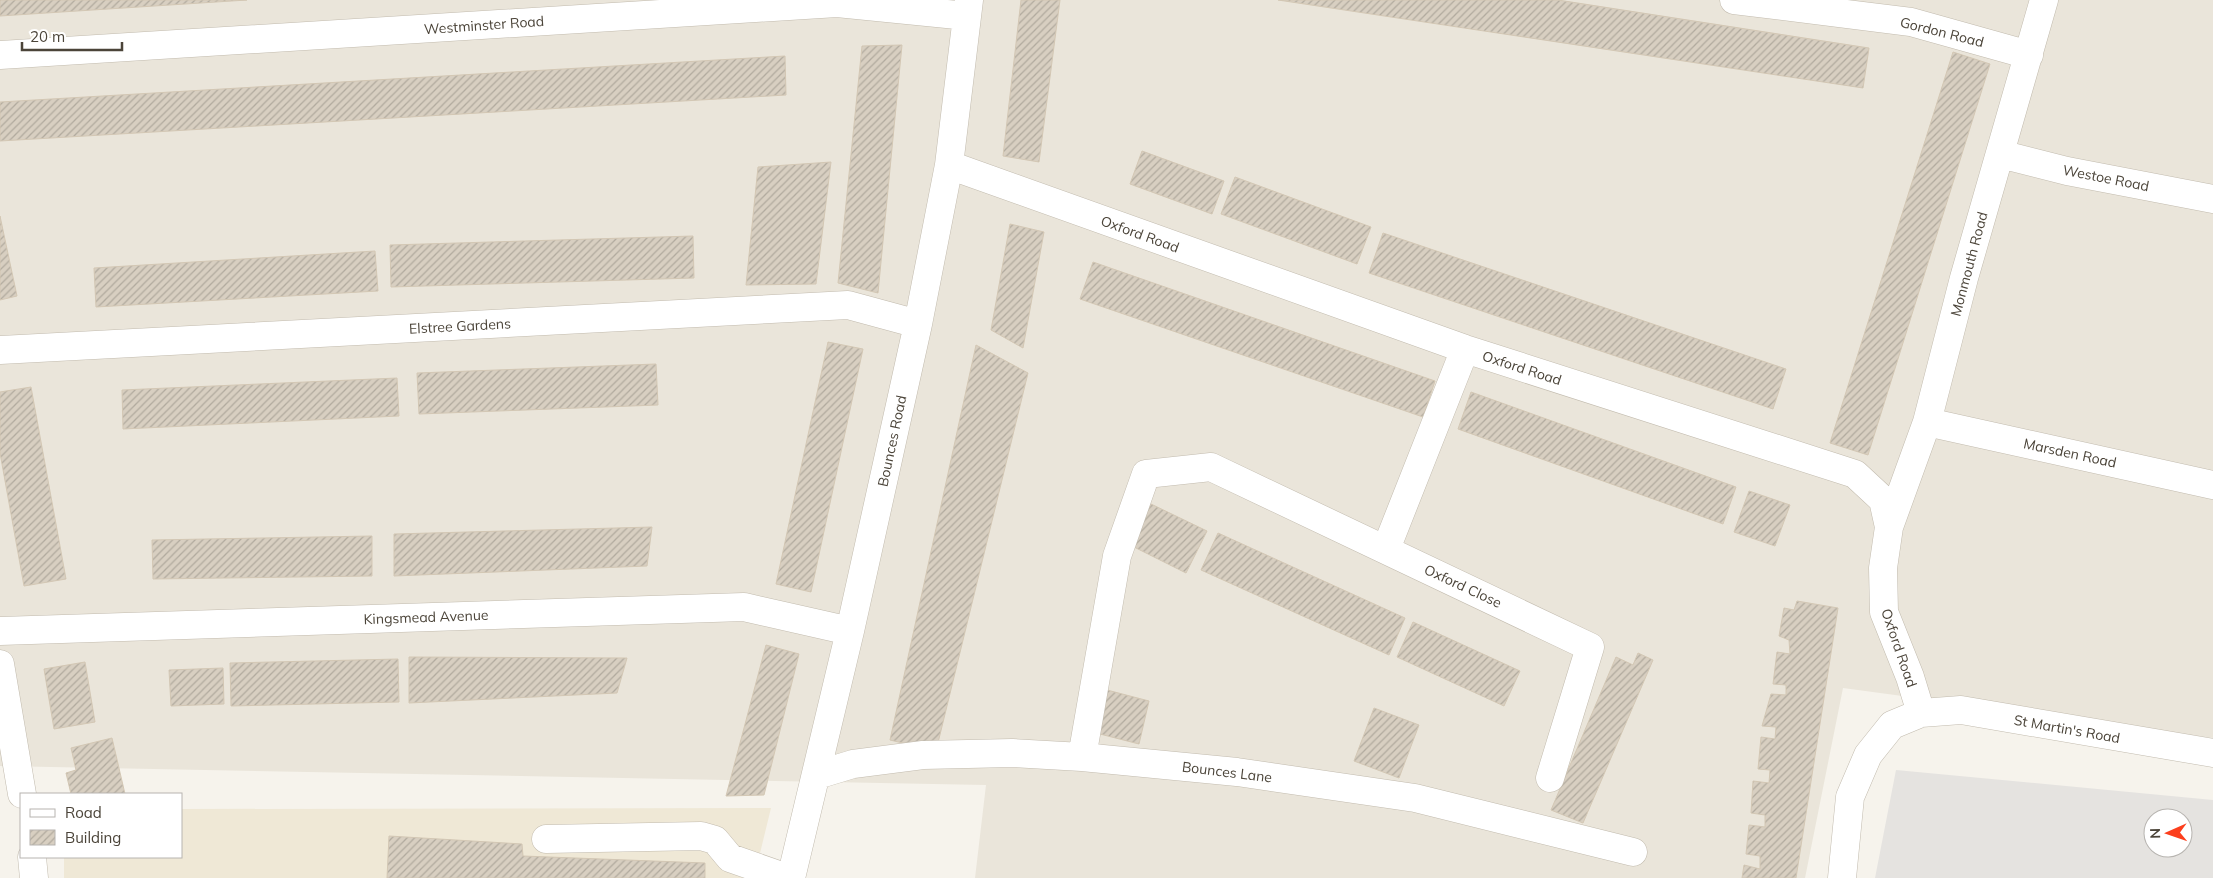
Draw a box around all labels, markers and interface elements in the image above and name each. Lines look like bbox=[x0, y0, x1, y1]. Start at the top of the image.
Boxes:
street label: Westminster Road bbox=[423, 12, 545, 38]
street label: Gordon Road bbox=[1898, 13, 1986, 51]
scale bar bbox=[22, 20, 122, 52]
text: 20 m bbox=[30, 27, 65, 46]
street label: Westoe Road bbox=[2061, 161, 2151, 195]
street label: Monmouth Road bbox=[1946, 210, 1992, 318]
street label: Oxford Road bbox=[1098, 211, 1182, 257]
street label: Elstree Gardens bbox=[409, 314, 511, 338]
street label: Oxford Road bbox=[1480, 347, 1564, 389]
street label: Bounces Road bbox=[874, 394, 910, 488]
street label: Marsden Road bbox=[2022, 434, 2118, 472]
street label: Oxford Close bbox=[1421, 560, 1505, 612]
street label: Kingsmead Avenue bbox=[363, 606, 489, 628]
street label: Oxford Road bbox=[1877, 606, 1921, 690]
street label: St Martin's Road bbox=[2012, 711, 2122, 747]
street label: Bounces Lane bbox=[1181, 758, 1273, 786]
legend bbox=[20, 793, 182, 858]
text: Road bbox=[65, 803, 102, 822]
north arrow bbox=[2143, 808, 2193, 858]
text: Building bbox=[65, 828, 121, 847]
text: N bbox=[2146, 828, 2164, 839]

